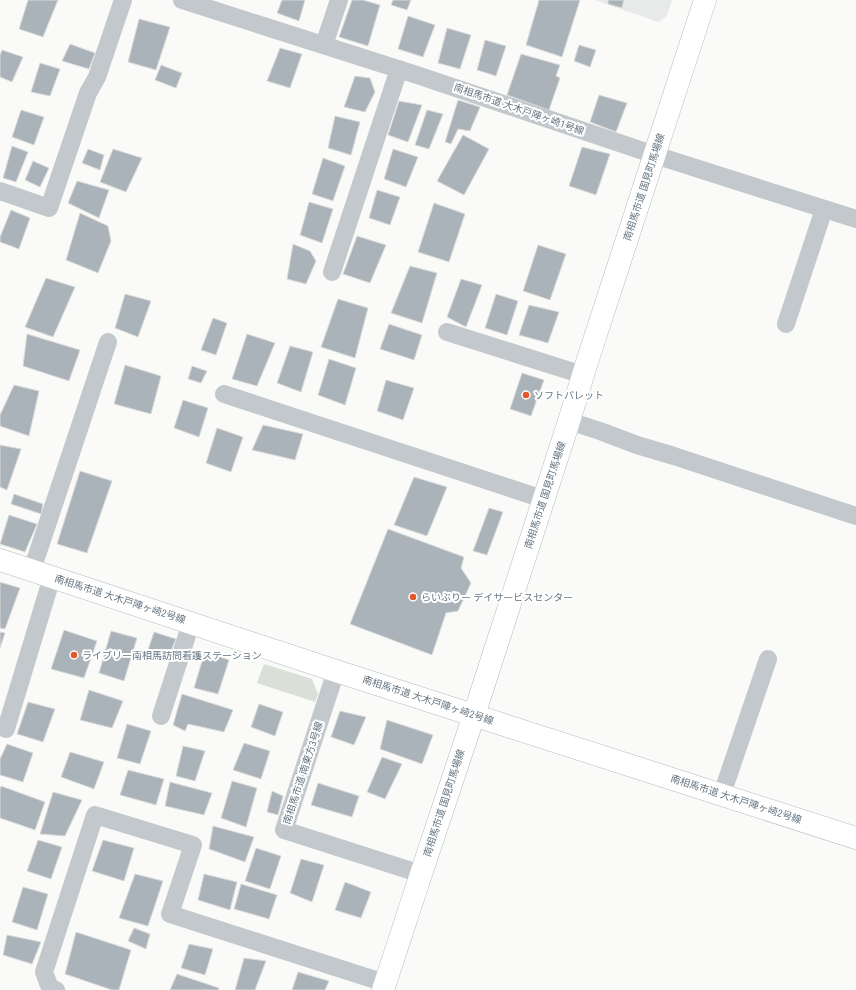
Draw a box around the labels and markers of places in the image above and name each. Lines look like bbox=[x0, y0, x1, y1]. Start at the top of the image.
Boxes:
marker: ソフトパレット bbox=[521, 390, 531, 400]
place label: ソフトパレット bbox=[534, 390, 604, 401]
marker: らいぶりー デイサービスセンター bbox=[408, 592, 418, 602]
place label: らいぶりー デイサービスセンター bbox=[421, 592, 573, 603]
marker: ライブリー南相馬訪問看護ステーション bbox=[69, 650, 79, 660]
place label: ライブリー南相馬訪問看護ステーション bbox=[82, 650, 262, 661]

